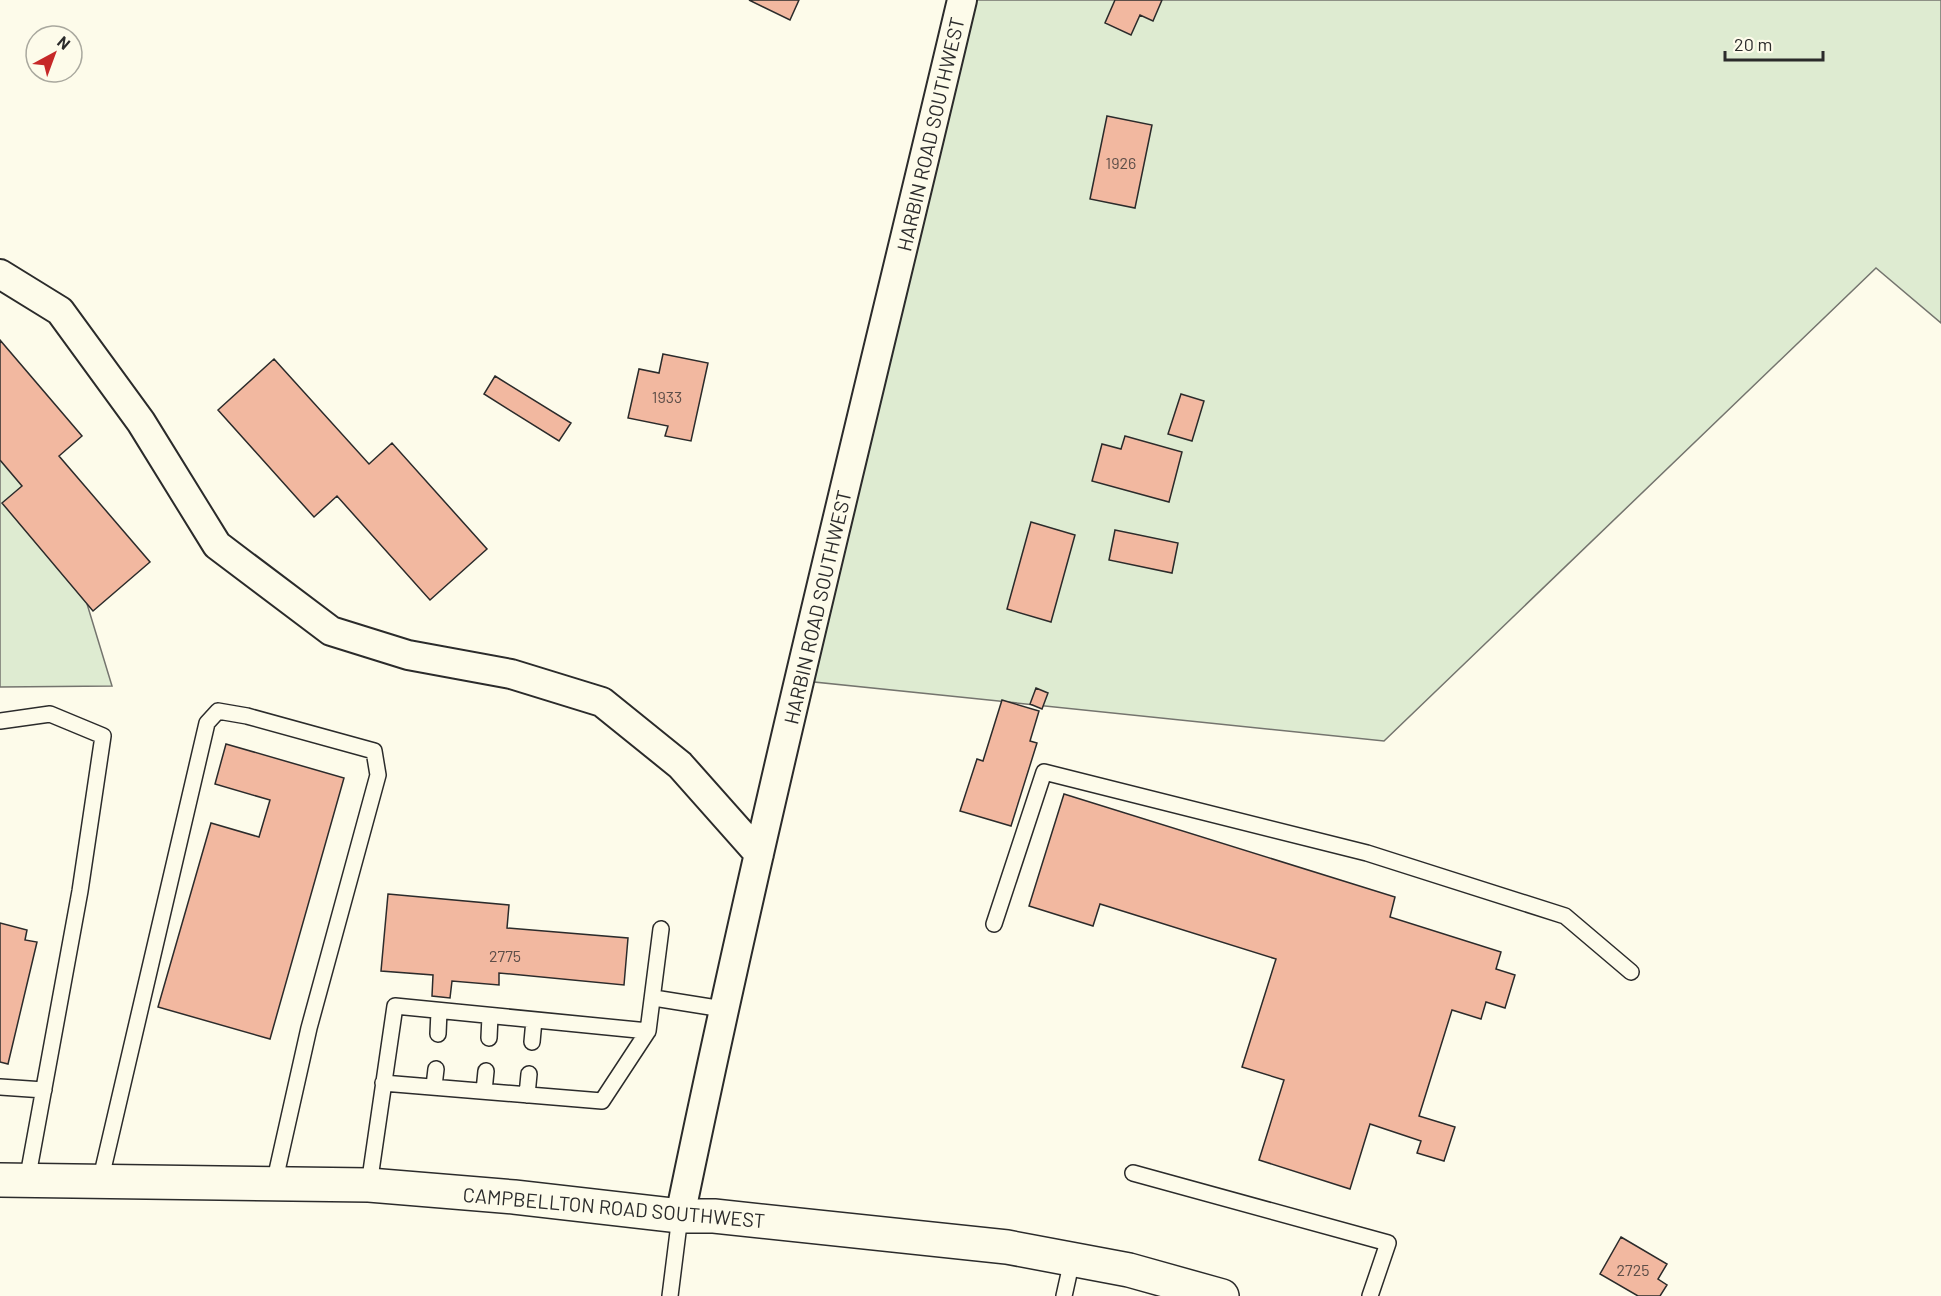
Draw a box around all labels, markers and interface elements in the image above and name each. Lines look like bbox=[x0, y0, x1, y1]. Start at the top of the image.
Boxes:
street label: HARBIN ROAD SOUTHWEST bbox=[891, 15, 969, 253]
north arrow bbox=[24, 24, 84, 84]
scale bar bbox=[1725, 24, 1822, 62]
text: N bbox=[54, 32, 74, 53]
text: 20 m bbox=[1734, 33, 1772, 55]
house number: 1926 bbox=[1106, 153, 1136, 172]
house number: 1933 bbox=[652, 387, 682, 406]
street label: HARBIN ROAD SOUTHWEST bbox=[778, 488, 856, 726]
house number: 2775 bbox=[489, 946, 521, 965]
street label: CAMPBELLTON ROAD SOUTHWEST bbox=[462, 1182, 766, 1232]
house number: 2725 bbox=[1617, 1260, 1649, 1279]

